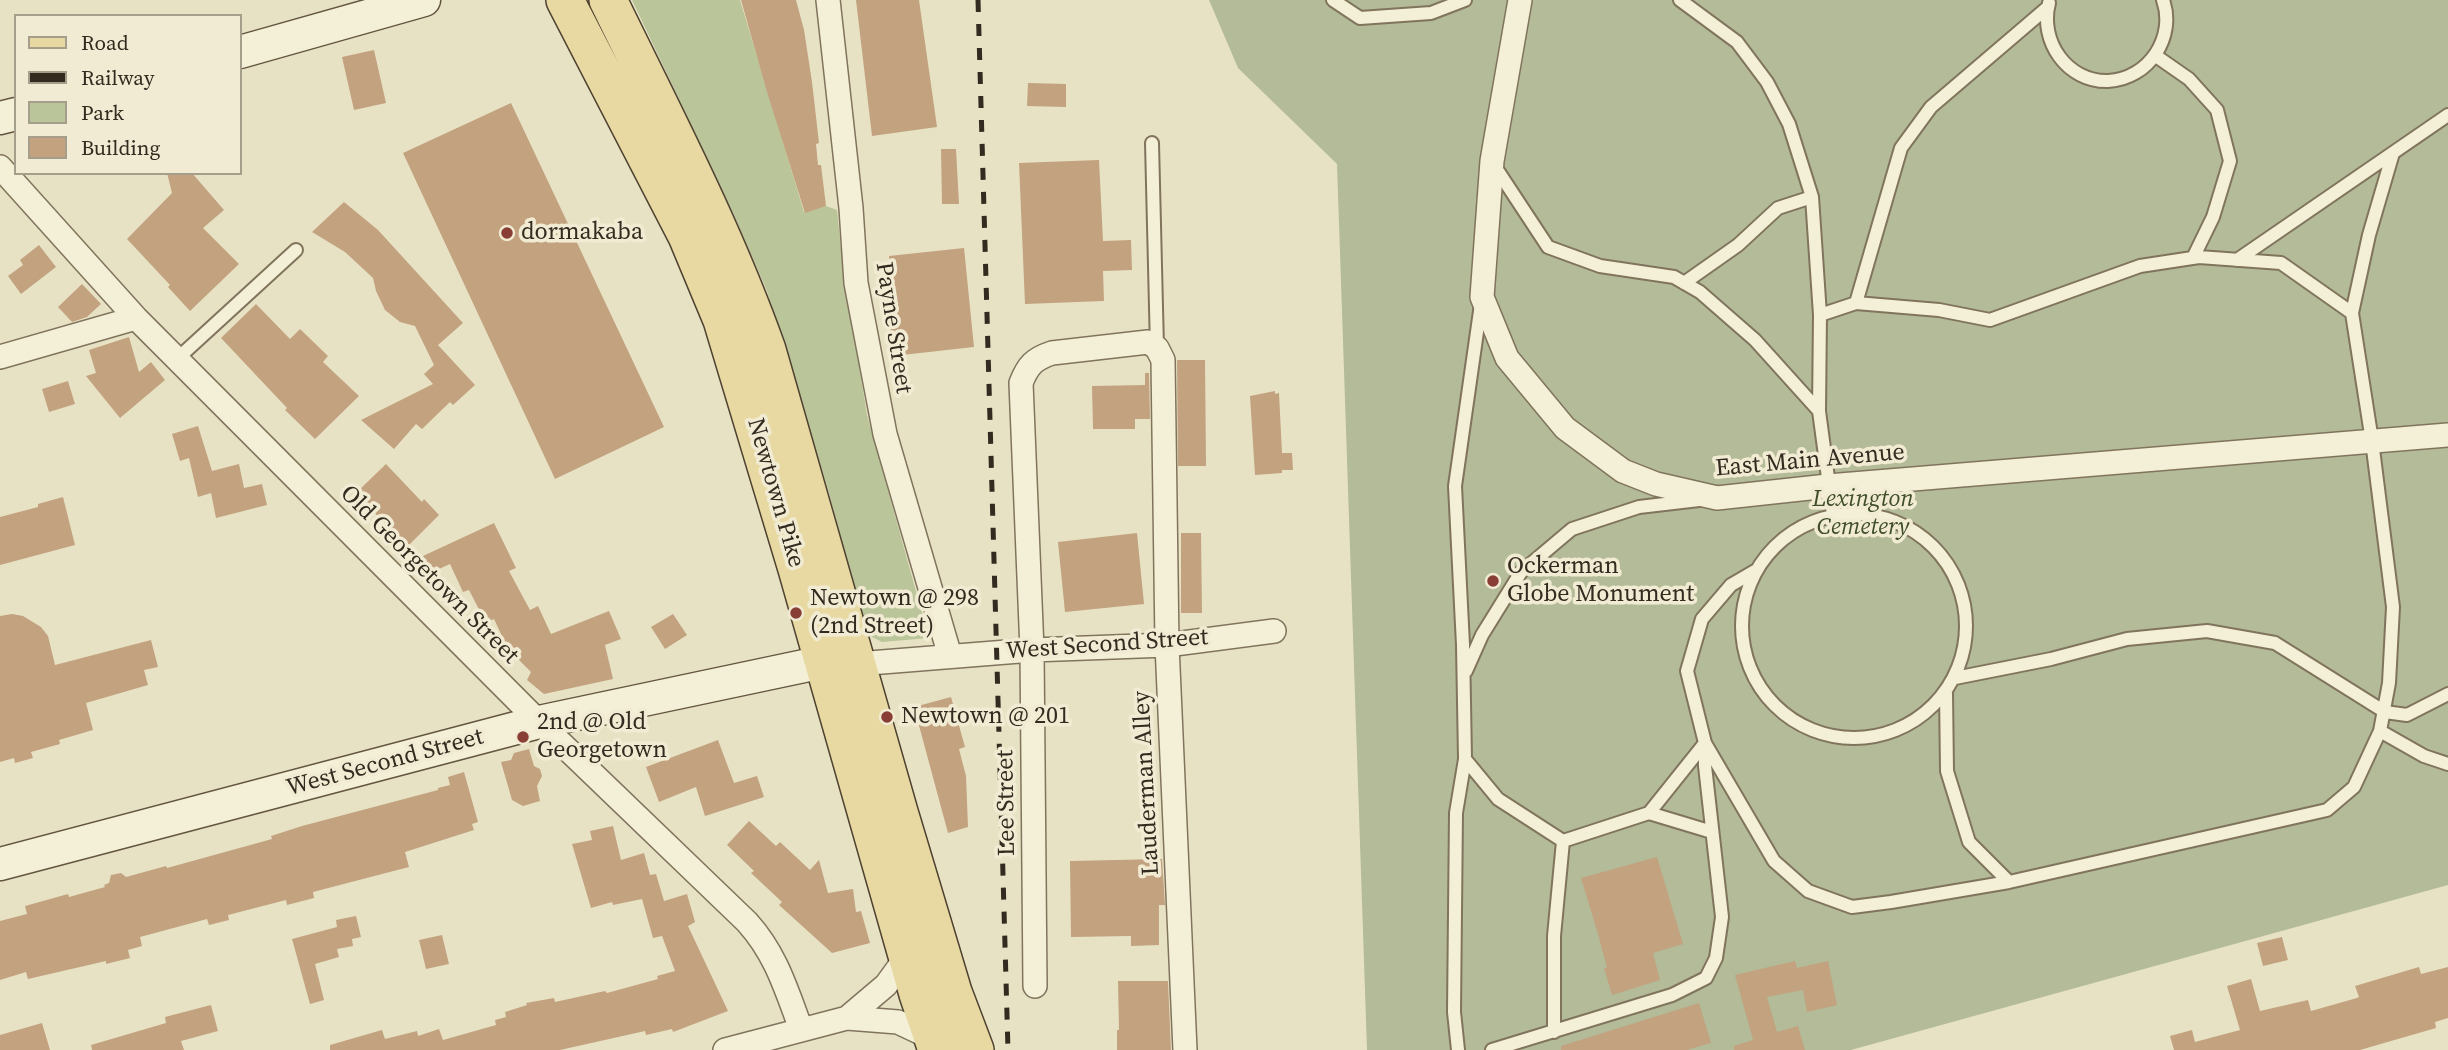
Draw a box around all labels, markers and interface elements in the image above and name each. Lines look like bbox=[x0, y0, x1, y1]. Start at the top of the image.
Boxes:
legend bbox=[14, 14, 242, 175]
text: Road bbox=[81, 28, 129, 57]
text: Railway bbox=[81, 63, 155, 92]
text: Park bbox=[81, 98, 124, 127]
text: Building bbox=[81, 133, 160, 162]
place label: dormakaba bbox=[521, 219, 643, 247]
marker: dormakaba bbox=[499, 225, 515, 241]
street label: Payne Street bbox=[868, 260, 918, 396]
street label: Newtown Pike bbox=[740, 415, 810, 571]
street label: East Main Avenue bbox=[1714, 438, 1906, 484]
street label: Old Georgetown Street bbox=[334, 480, 524, 670]
park label: Lexington Cemetery bbox=[1812, 486, 1914, 542]
place label: Ockerman Globe Monument bbox=[1507, 553, 1694, 609]
marker: Ockerman Globe Monument bbox=[1485, 573, 1501, 589]
place label: Newtown @ 298 (2nd Street) bbox=[810, 585, 979, 641]
marker: Newtown @ 298 (2nd Street) bbox=[788, 605, 804, 621]
street label: West Second Street bbox=[1005, 624, 1209, 666]
street label: Lauderman Alley bbox=[1128, 690, 1166, 876]
place label: Newtown @ 201 bbox=[901, 703, 1070, 731]
place label: 2nd @ Old Georgetown bbox=[537, 709, 667, 765]
marker: Newtown @ 201 bbox=[879, 709, 895, 725]
street label: West Second Street bbox=[283, 723, 487, 803]
marker: 2nd @ Old Georgetown bbox=[515, 729, 531, 745]
street label: Lee Street bbox=[992, 750, 1022, 856]

